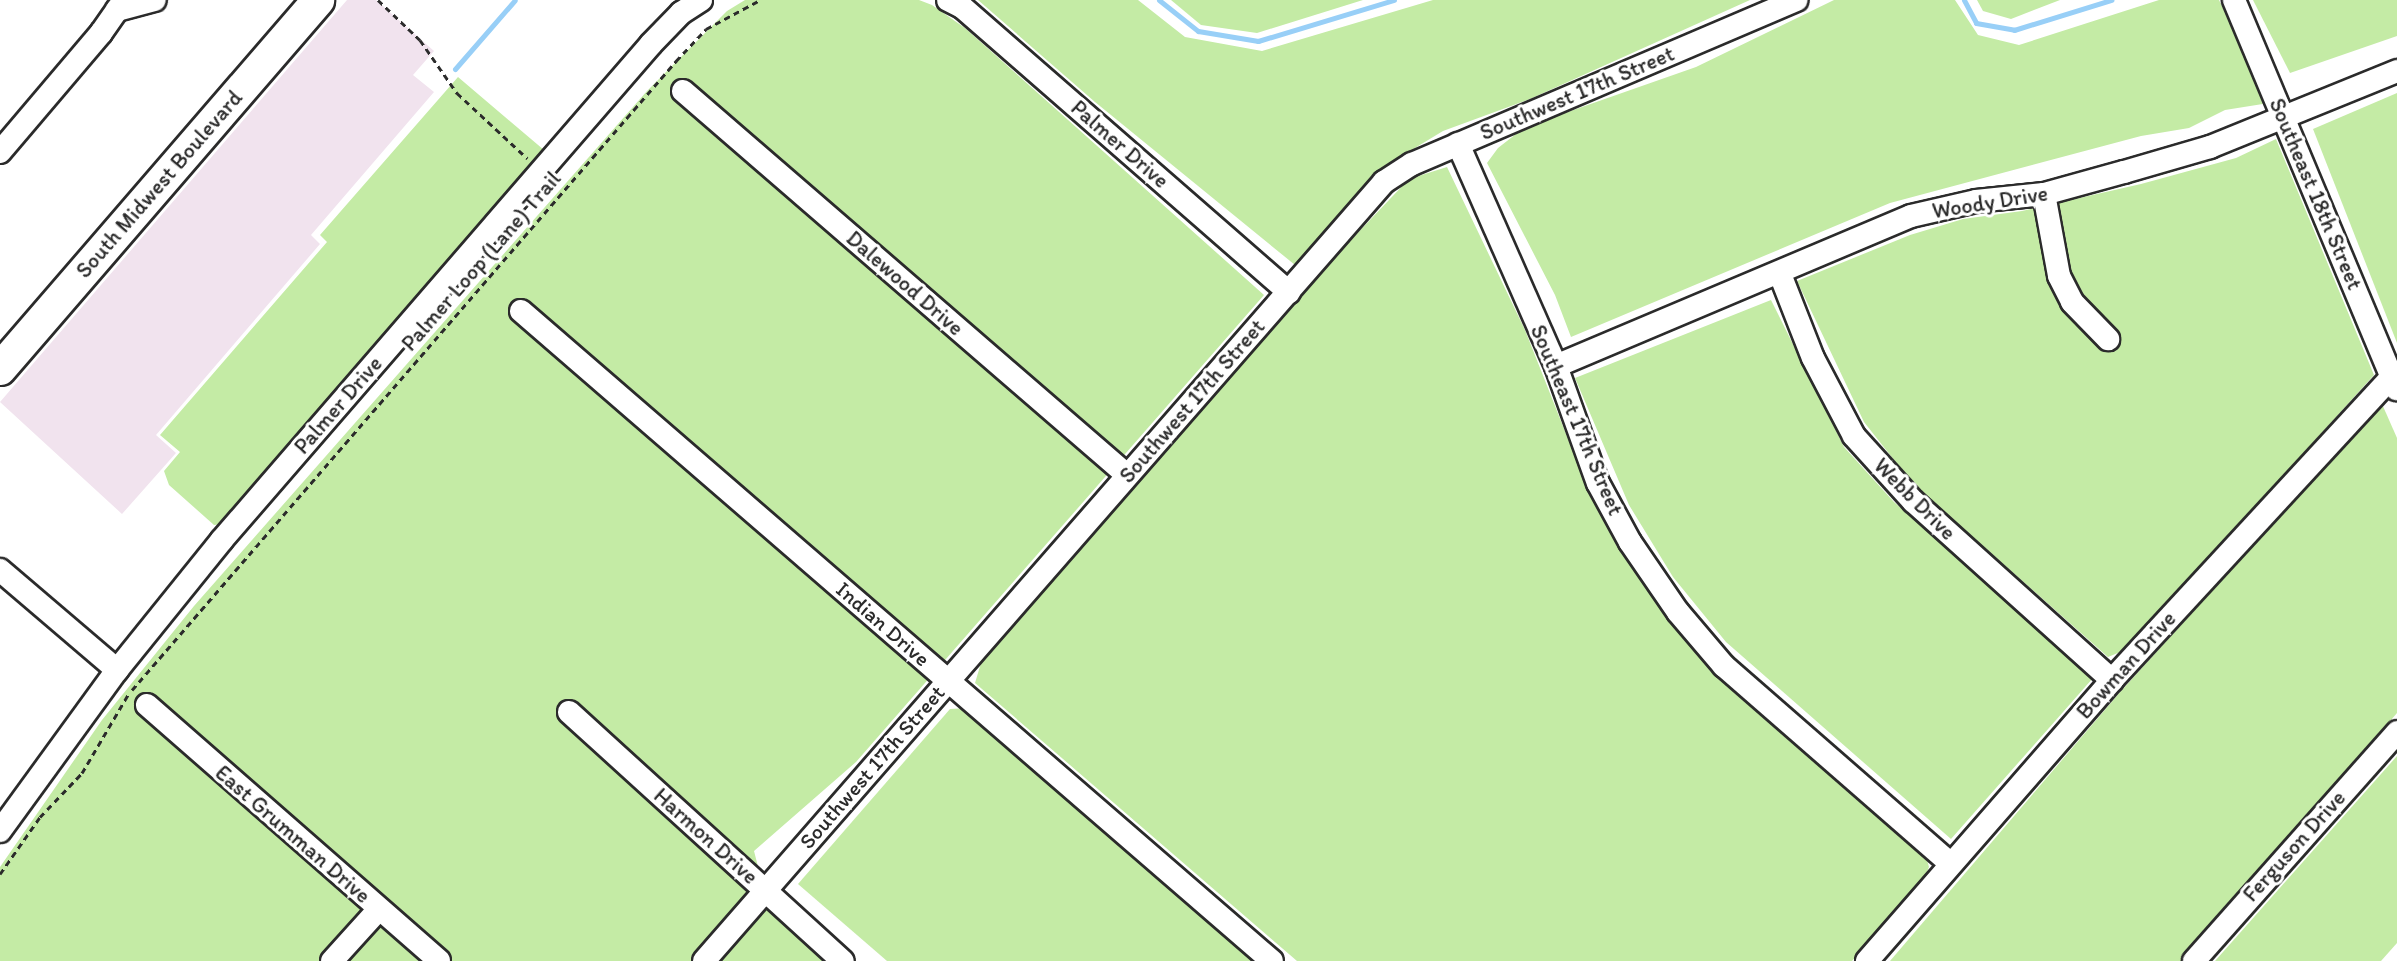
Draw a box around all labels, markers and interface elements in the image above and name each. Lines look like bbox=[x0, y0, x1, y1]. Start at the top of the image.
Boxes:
street label: Southwest 17th Street bbox=[1476, 40, 1678, 146]
street label: South Midwest Boulevard bbox=[70, 85, 248, 283]
street label: Palmer Drive bbox=[1066, 94, 1174, 194]
street label: Southeast 18th Street bbox=[2264, 94, 2368, 294]
street label: Palmer Loop (Lane) Trail bbox=[396, 166, 566, 356]
street label: Woody Drive bbox=[1930, 180, 2050, 224]
street label: Dalewood Drive bbox=[841, 225, 969, 341]
street label: Southwest 17th Street bbox=[1114, 314, 1270, 488]
street label: Southeast 17th Street bbox=[1525, 321, 1629, 519]
street label: Palmer Drive bbox=[288, 351, 388, 459]
street label: Webb Drive bbox=[1868, 452, 1962, 546]
street label: Indian Drive bbox=[831, 576, 935, 672]
street label: Bowman Drive bbox=[2071, 606, 2181, 724]
street label: Southwest 17th Street bbox=[794, 680, 950, 854]
street label: East Grumman Drive bbox=[210, 760, 376, 908]
street label: Harmon Drive bbox=[648, 782, 764, 890]
street label: Ferguson Drive bbox=[2237, 785, 2351, 907]

